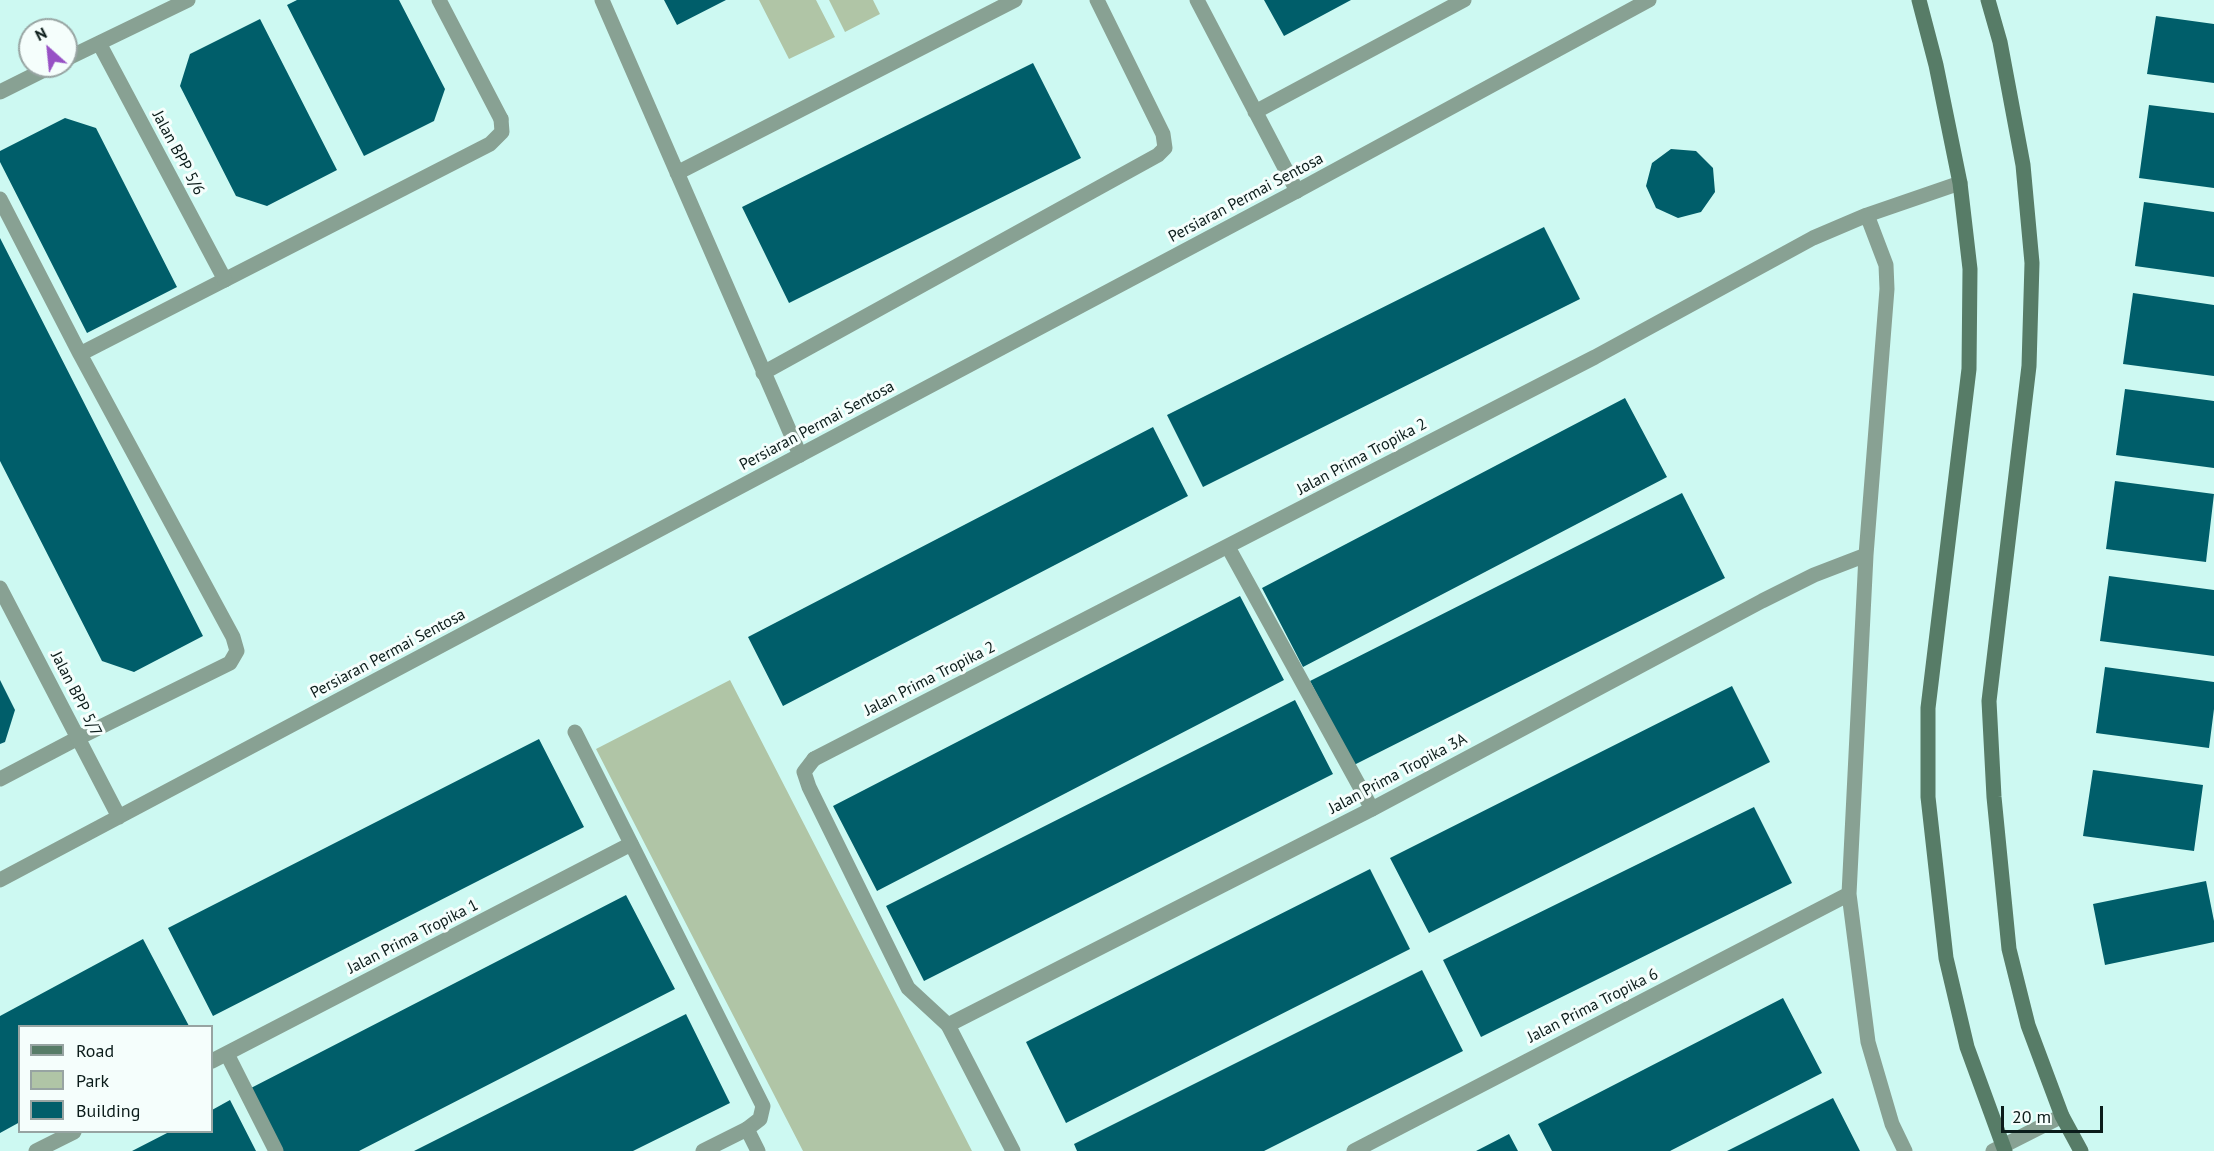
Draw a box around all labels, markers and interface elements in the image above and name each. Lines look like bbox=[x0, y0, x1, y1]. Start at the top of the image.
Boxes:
north arrow bbox=[18, 18, 78, 78]
text: N bbox=[32, 22, 50, 45]
street label: Jalan BPP 5/6 bbox=[148, 108, 208, 198]
street label: Persiaran Permai Sentosa bbox=[1165, 149, 1327, 247]
street label: Persiaran Permai Sentosa bbox=[736, 377, 898, 475]
street label: Jalan Prima Tropika 2 bbox=[1294, 415, 1430, 499]
street label: Persiaran Permai Sentosa bbox=[307, 605, 469, 703]
street label: Jalan Prima Tropika 2 bbox=[861, 638, 999, 720]
street label: Jalan BPP 5/7 bbox=[46, 648, 106, 740]
street label: Jalan Prima Tropika 3A bbox=[1326, 729, 1470, 819]
street label: Jalan Prima Tropika 1 bbox=[344, 896, 482, 978]
street label: Jalan Prima Tropika 6 bbox=[1524, 965, 1662, 1047]
legend bbox=[18, 1025, 213, 1133]
text: Road bbox=[76, 1039, 114, 1062]
text: Park bbox=[76, 1069, 109, 1092]
scale bar bbox=[2004, 1094, 2106, 1132]
text: Building bbox=[76, 1099, 140, 1122]
text: 20 m bbox=[2012, 1105, 2051, 1128]

